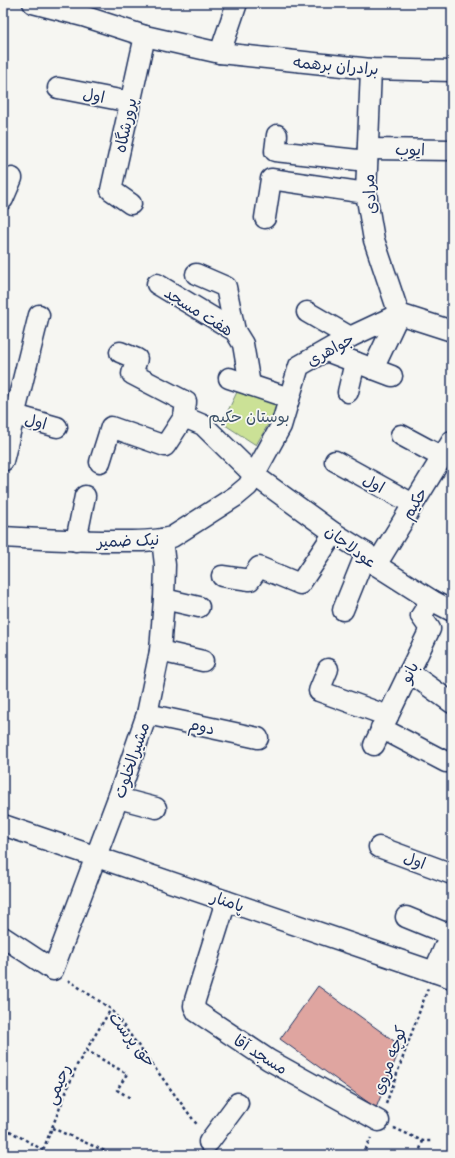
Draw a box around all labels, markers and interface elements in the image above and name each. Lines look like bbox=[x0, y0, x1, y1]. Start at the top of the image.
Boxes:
street label: برادران برهمه bbox=[292, 51, 380, 83]
street label: اول bbox=[80, 83, 107, 111]
street label: پرورشگاه bbox=[109, 96, 144, 155]
street label: ایوب bbox=[395, 139, 425, 163]
street label: مرادی bbox=[358, 173, 384, 215]
street label: هفت مسجد bbox=[159, 282, 237, 343]
street label: جواهری bbox=[303, 328, 359, 374]
park label: بوستان حکیم bbox=[208, 406, 290, 430]
street label: اول bbox=[22, 408, 49, 437]
street label: اول bbox=[358, 469, 389, 501]
street label: حکیم bbox=[397, 483, 435, 525]
street label: عودلاجان bbox=[319, 520, 381, 575]
street label: نیک ضمیر bbox=[94, 529, 160, 555]
street label: بانو bbox=[395, 658, 426, 689]
street label: دوم bbox=[186, 713, 217, 743]
street label: مشیرالخلوت bbox=[109, 719, 157, 802]
street label: اول bbox=[400, 847, 429, 877]
street label: پامنار bbox=[206, 885, 247, 920]
street label: حق پرست bbox=[102, 1007, 161, 1073]
street label: کوچه مروی bbox=[367, 1023, 415, 1099]
street label: مسجد آقا bbox=[228, 1030, 292, 1082]
street label: رحیمی bbox=[40, 1061, 78, 1109]

